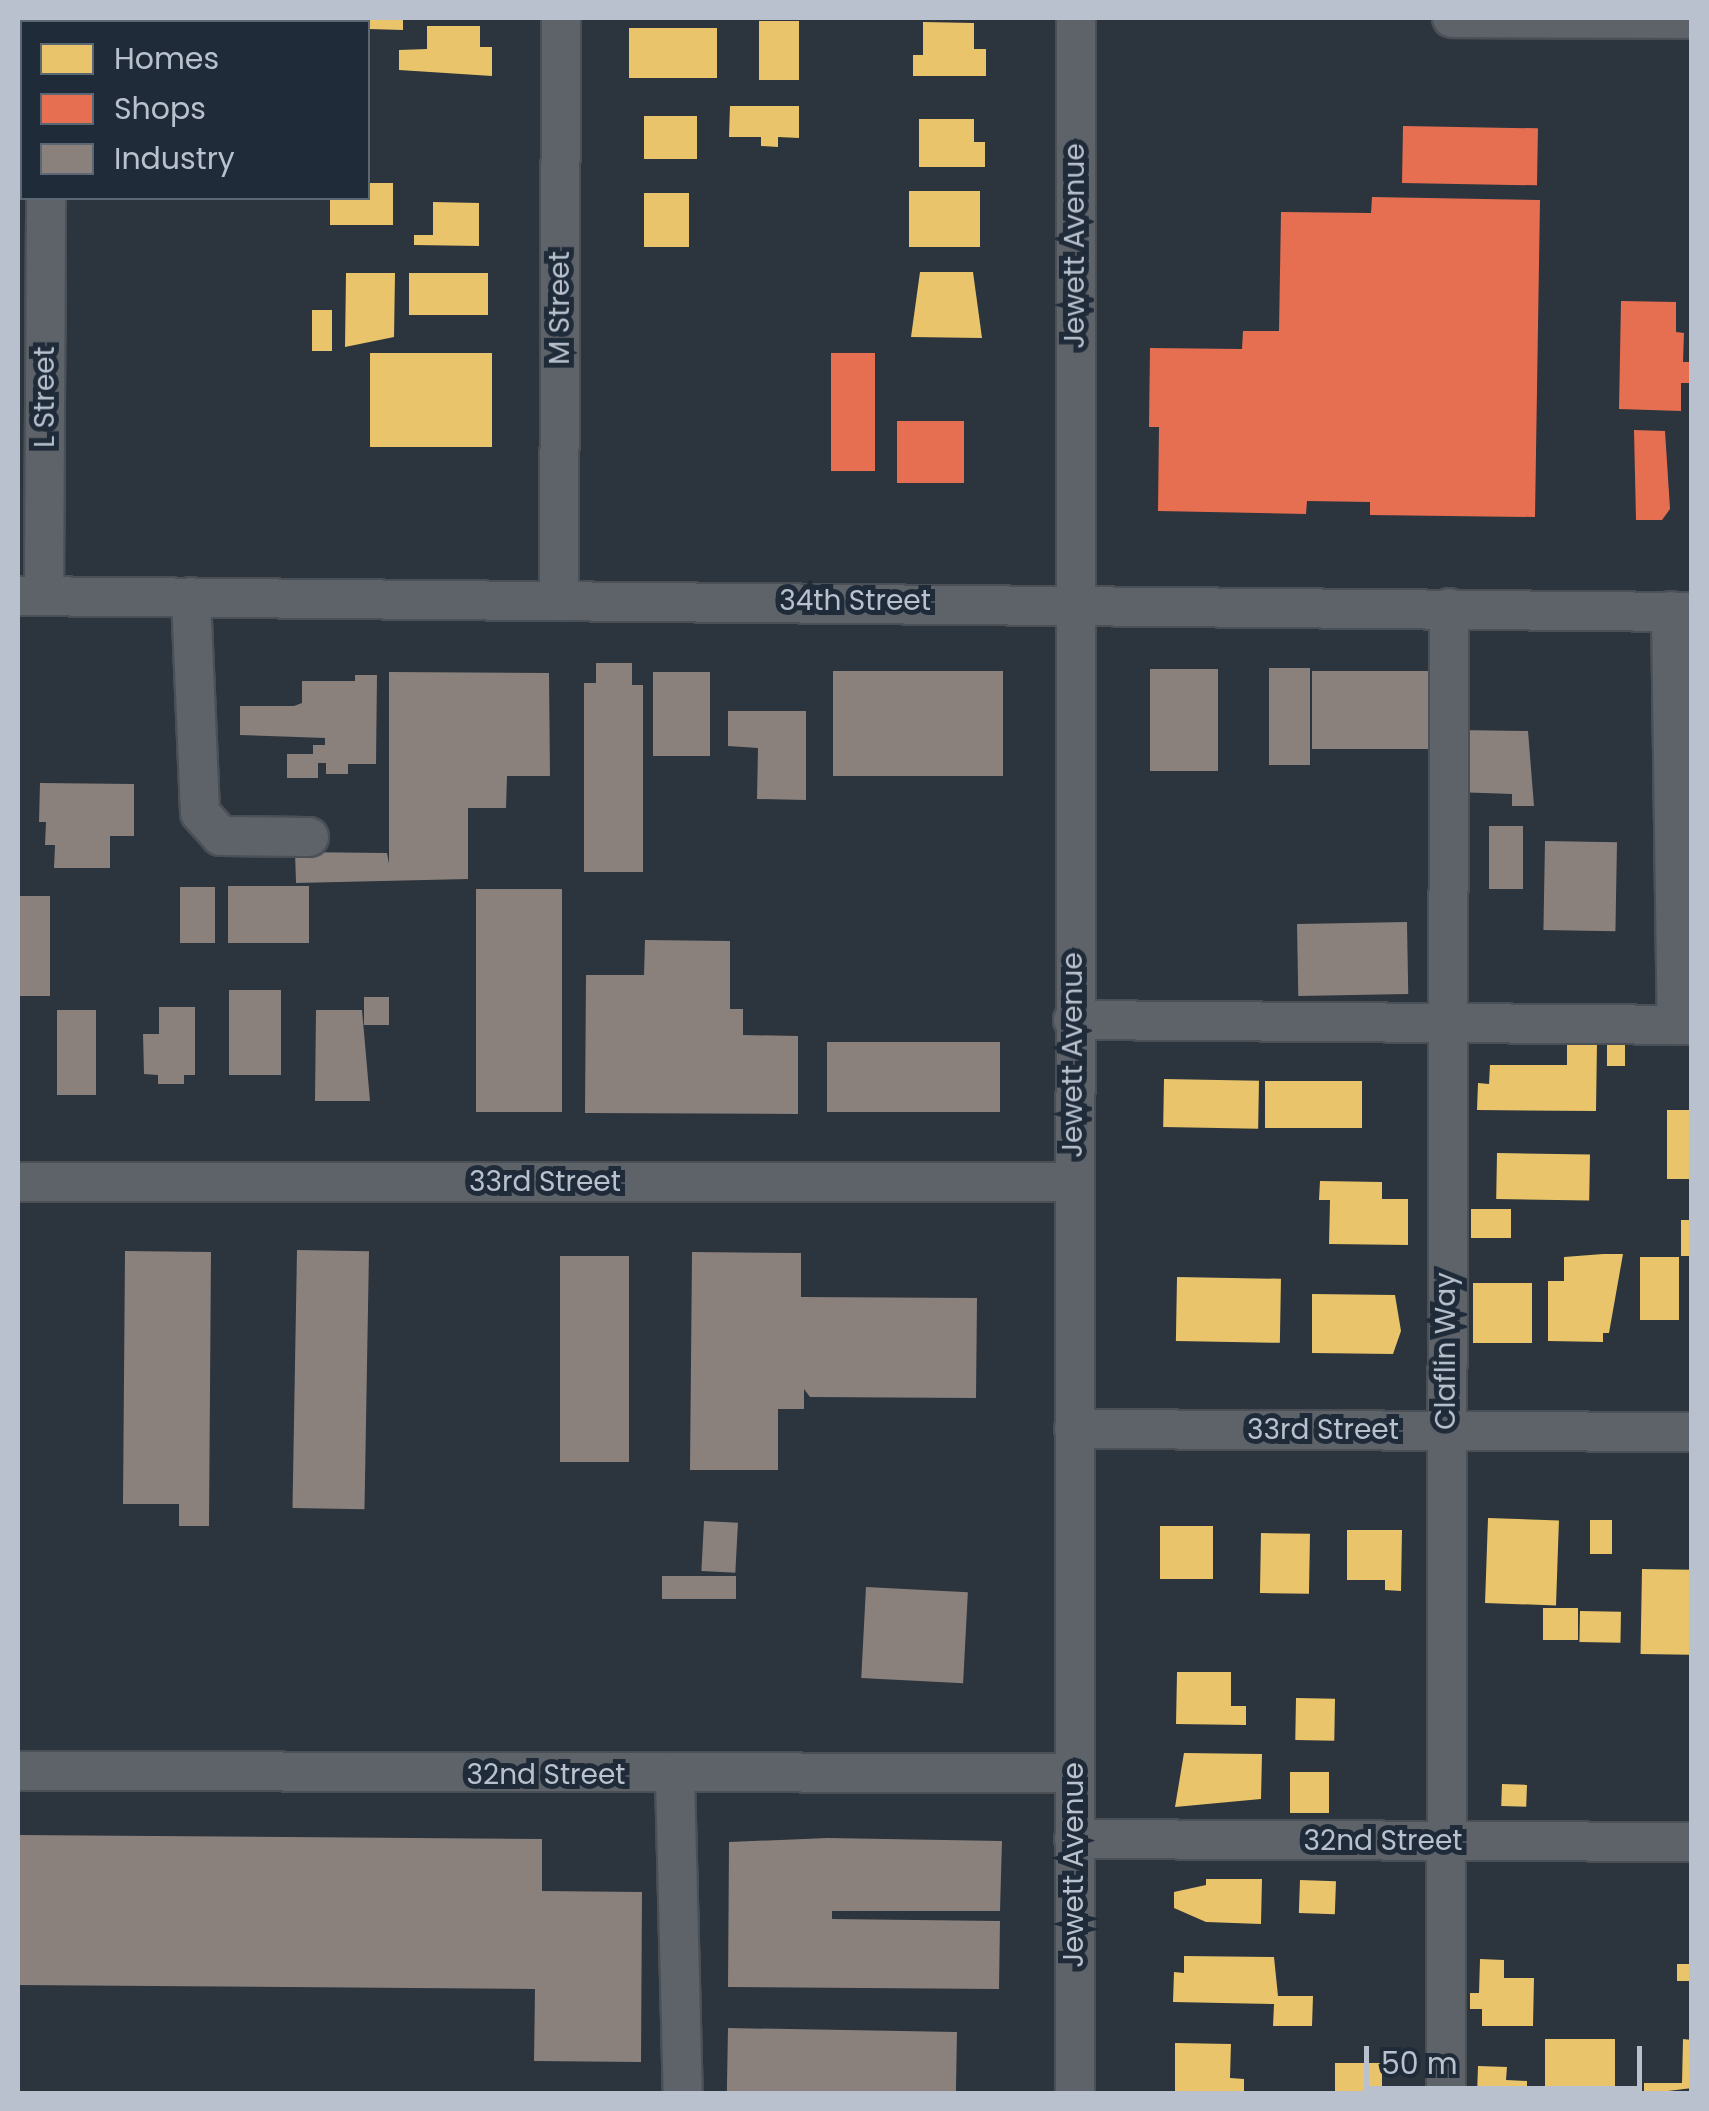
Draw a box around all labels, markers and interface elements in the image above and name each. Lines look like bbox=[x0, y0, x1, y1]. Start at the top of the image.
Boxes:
legend bbox=[20, 20, 370, 200]
text: Homes bbox=[114, 37, 219, 80]
text: Shops bbox=[114, 87, 206, 130]
text: Industry bbox=[114, 137, 235, 180]
street label: Jewett Avenue bbox=[1058, 143, 1092, 349]
street label: M Street bbox=[543, 251, 577, 365]
street label: L Street bbox=[28, 346, 62, 448]
street label: 34th Street bbox=[779, 584, 931, 618]
street label: Jewett Avenue bbox=[1056, 952, 1090, 1158]
street label: 33rd Street bbox=[469, 1165, 621, 1199]
street label: Claflin Way bbox=[1429, 1272, 1463, 1430]
street label: 33rd Street bbox=[1247, 1413, 1399, 1447]
street label: 32nd Street bbox=[467, 1758, 625, 1792]
street label: Jewett Avenue bbox=[1057, 1762, 1091, 1968]
street label: 32nd Street bbox=[1304, 1824, 1462, 1858]
scale bar bbox=[1369, 2026, 1646, 2088]
text: 50 m bbox=[1381, 2042, 1458, 2085]

